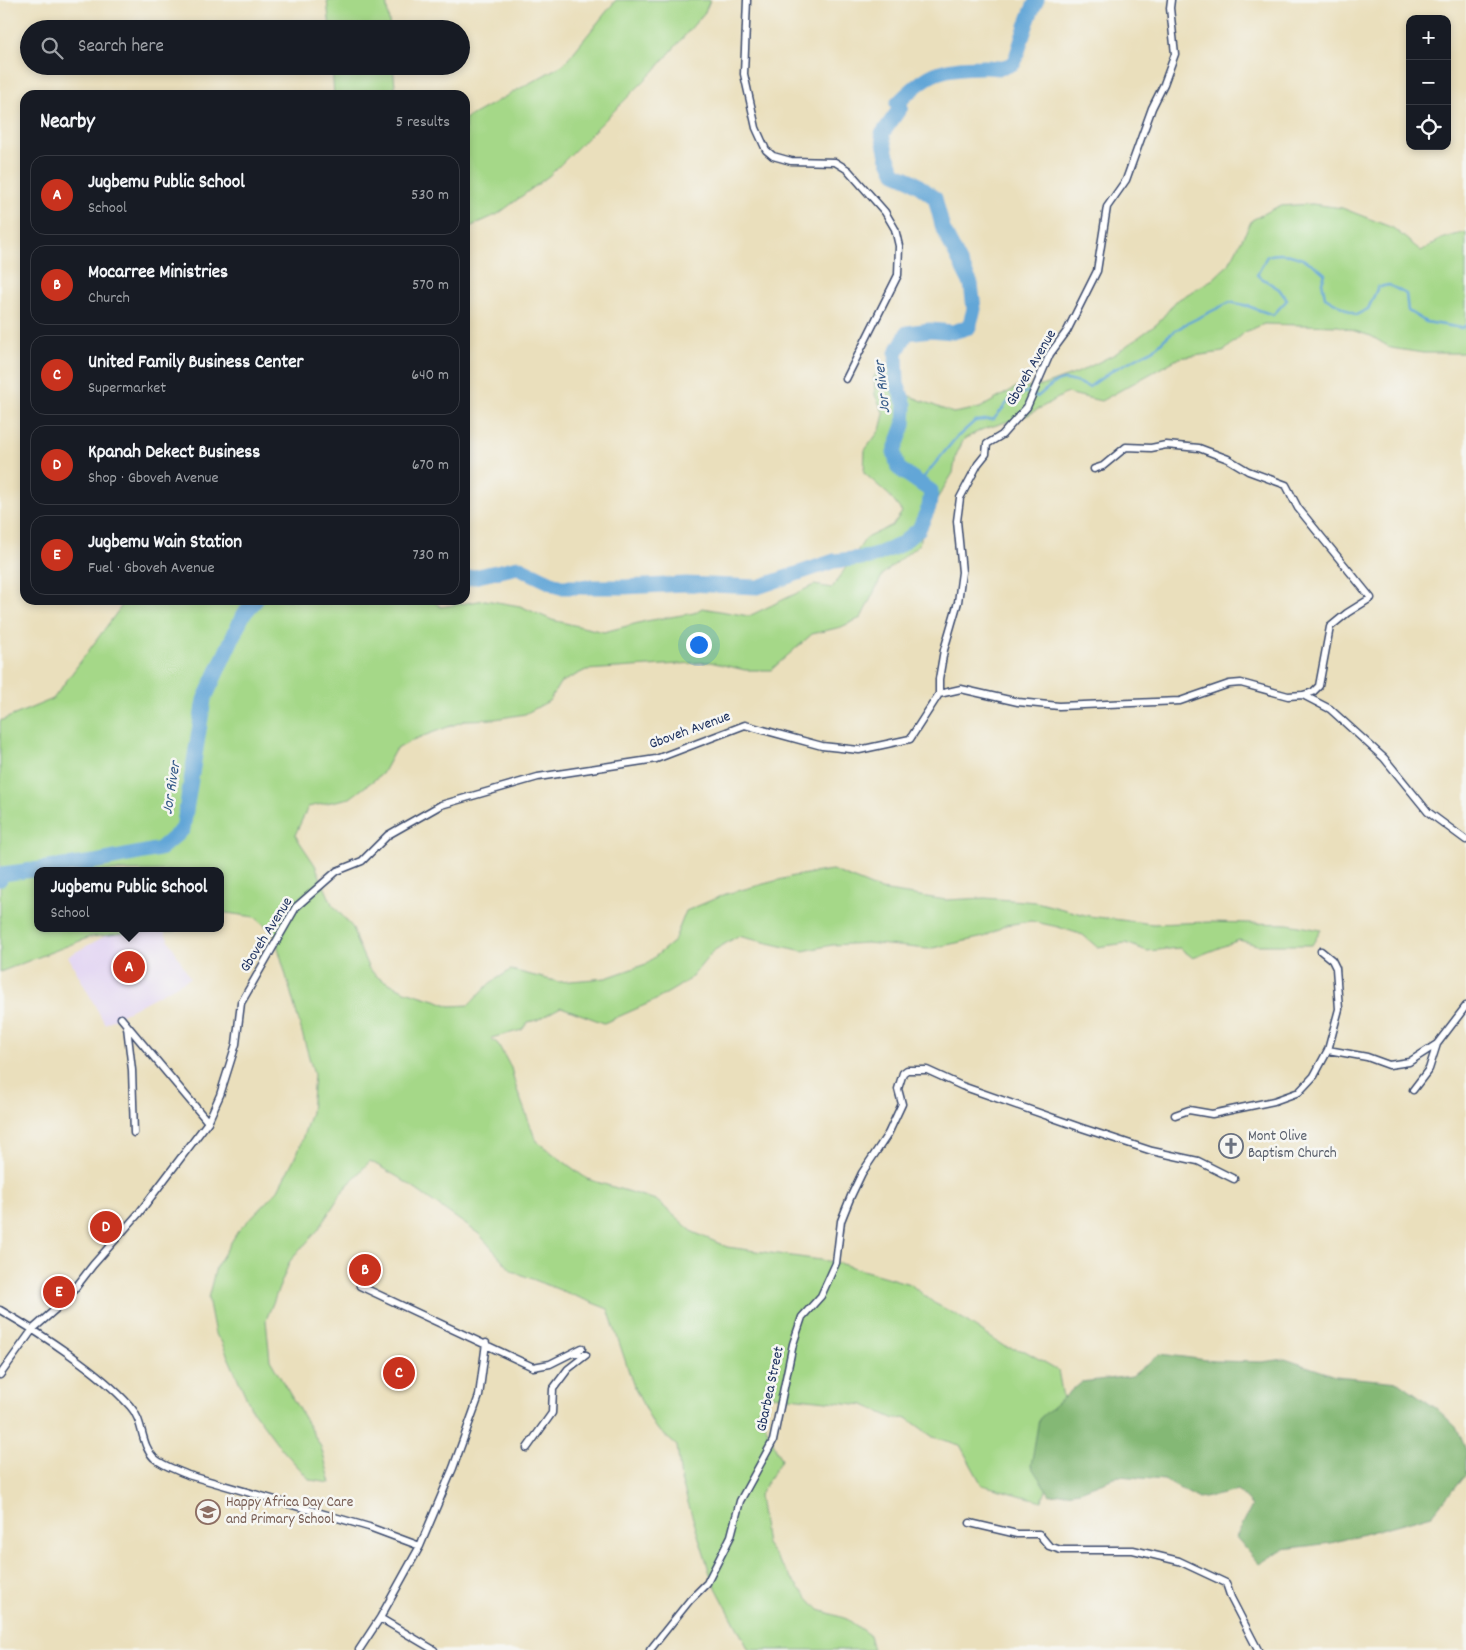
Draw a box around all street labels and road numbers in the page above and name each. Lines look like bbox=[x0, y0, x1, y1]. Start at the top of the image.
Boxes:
street label: Gboveh Avenue bbox=[1001, 325, 1063, 410]
street label: Gboveh Avenue bbox=[646, 706, 734, 756]
street label: Gboveh Avenue bbox=[235, 893, 299, 977]
street label: Gbarbea Street bbox=[751, 1344, 791, 1434]

